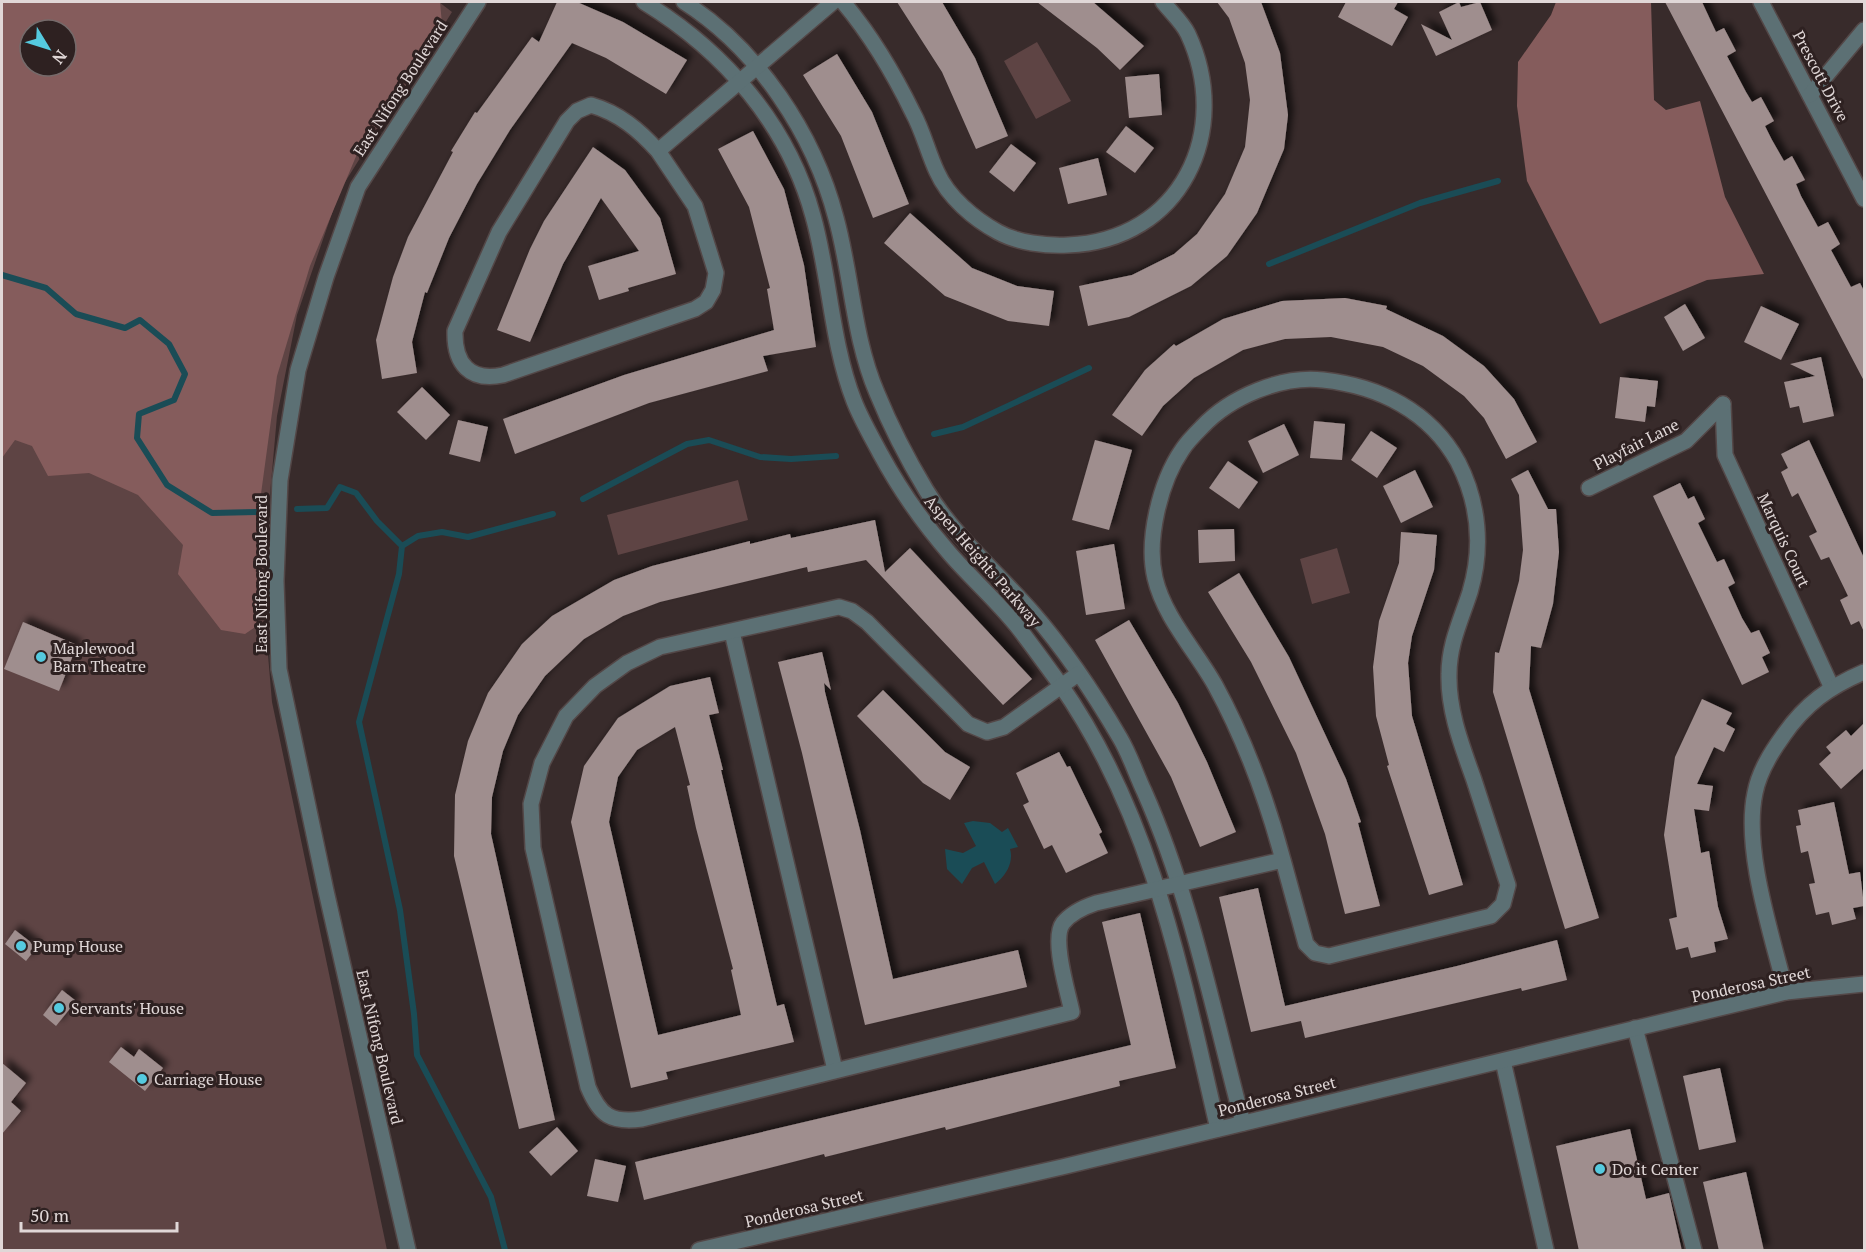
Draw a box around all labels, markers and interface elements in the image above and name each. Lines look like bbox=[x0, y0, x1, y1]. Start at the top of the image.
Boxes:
street label: East Nifong Boulevard bbox=[348, 16, 452, 160]
north arrow bbox=[18, 18, 78, 78]
street label: Prescott Drive bbox=[1788, 27, 1854, 125]
text: N bbox=[47, 46, 72, 69]
street label: Playfair Lane bbox=[1589, 413, 1683, 475]
street label: Marquis Court bbox=[1753, 489, 1815, 591]
street label: Aspen Heights Parkway bbox=[920, 491, 1047, 632]
street label: East Nifong Boulevard bbox=[250, 495, 272, 653]
place label: Maplewood Barn Theatre bbox=[53, 637, 146, 677]
marker: Maplewood Barn Theatre bbox=[34, 650, 48, 664]
place label: Pump House bbox=[33, 935, 123, 957]
marker: Pump House bbox=[14, 939, 28, 953]
street label: Ponderosa Street bbox=[1690, 961, 1812, 1007]
street label: East Nifong Boulevard bbox=[351, 967, 409, 1127]
place label: Servants' House bbox=[71, 997, 184, 1019]
marker: Servants' House bbox=[52, 1001, 66, 1015]
place label: Carriage House bbox=[154, 1068, 263, 1090]
street label: Ponderosa Street bbox=[1216, 1071, 1338, 1121]
marker: Carriage House bbox=[135, 1072, 149, 1086]
place label: Do it Center bbox=[1612, 1158, 1699, 1180]
marker: Do it Center bbox=[1593, 1162, 1607, 1176]
street label: Ponderosa Street bbox=[743, 1184, 865, 1232]
scale bar bbox=[21, 1195, 177, 1233]
text: 50 m bbox=[30, 1203, 70, 1227]

